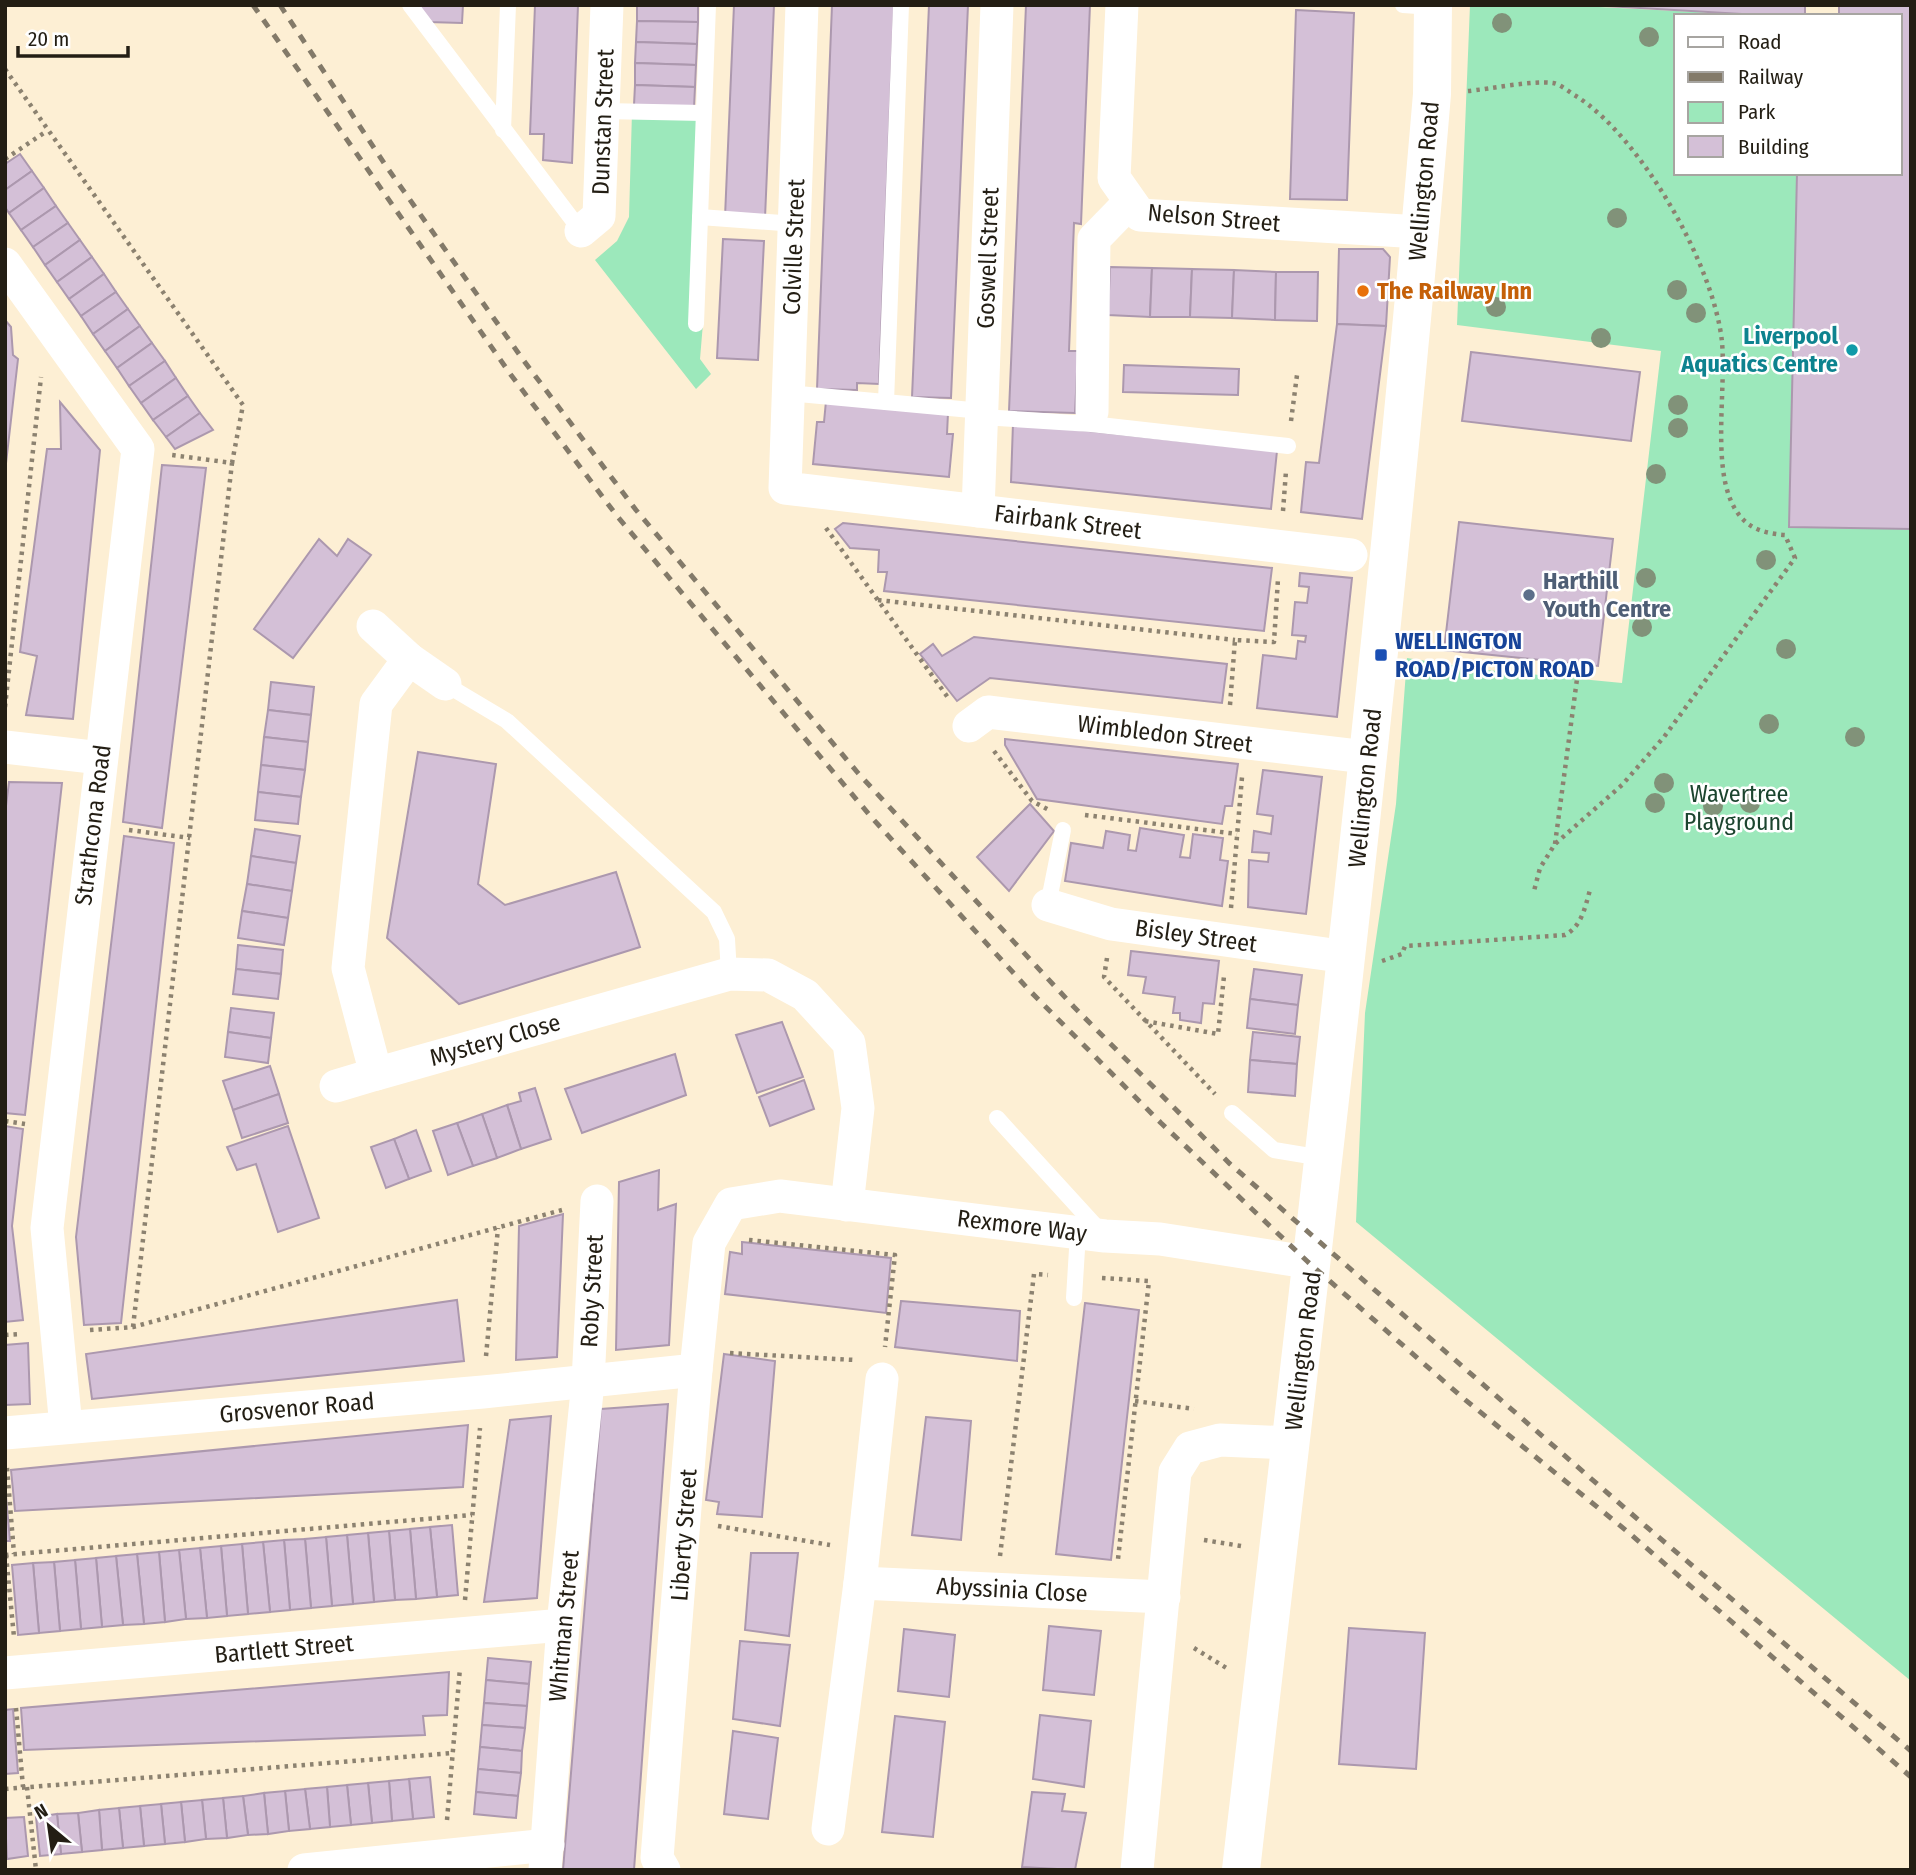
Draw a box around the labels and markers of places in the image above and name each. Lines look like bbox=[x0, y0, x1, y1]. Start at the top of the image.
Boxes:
place label: The Railway Inn bbox=[1377, 277, 1532, 305]
marker: The Railway Inn bbox=[1355, 283, 1371, 299]
place label: Liverpool Aquatics Centre bbox=[1680, 322, 1838, 378]
marker: Liverpool Aquatics Centre bbox=[1844, 342, 1860, 358]
place label: Harthill Youth Centre bbox=[1542, 567, 1671, 623]
marker: Harthill Youth Centre bbox=[1521, 587, 1537, 603]
place label: WELLINGTON ROAD/PICTON ROAD bbox=[1395, 627, 1594, 683]
marker: WELLINGTON ROAD/PICTON ROAD bbox=[1373, 647, 1389, 663]

